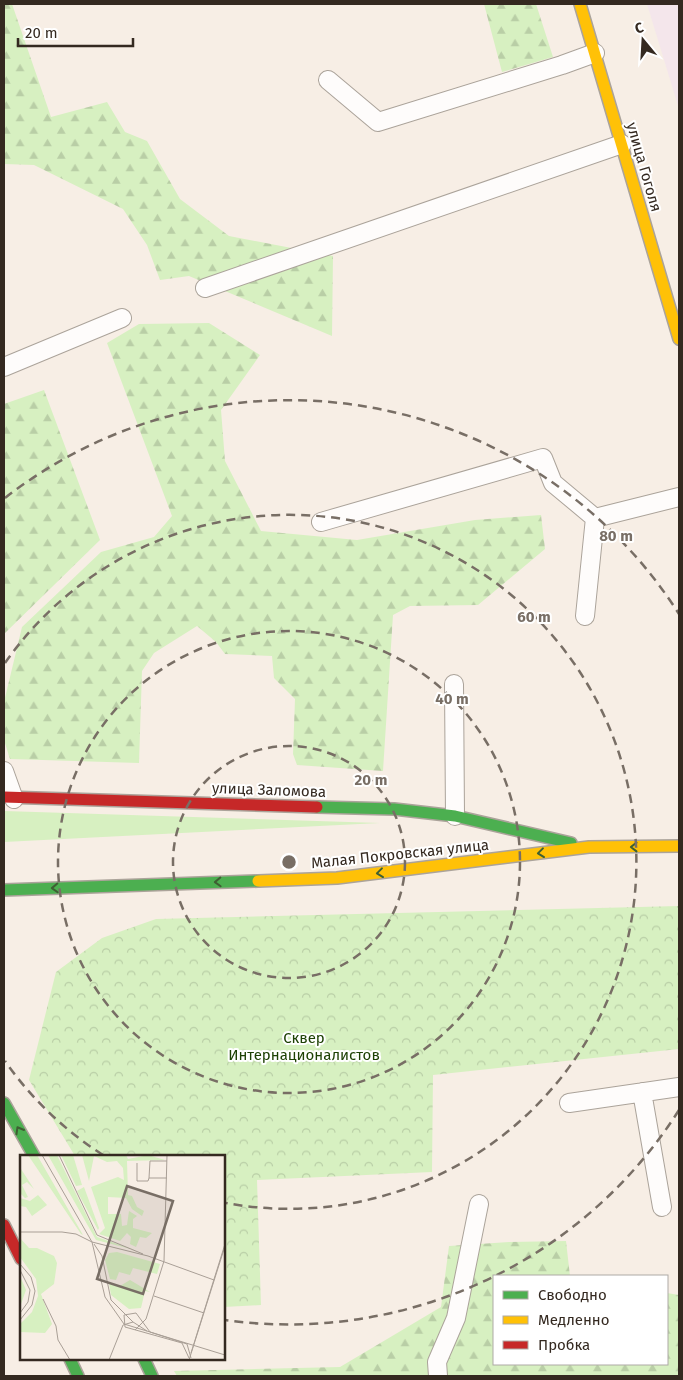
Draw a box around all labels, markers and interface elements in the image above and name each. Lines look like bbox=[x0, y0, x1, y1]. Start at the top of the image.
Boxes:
scale bar bbox=[18, 15, 132, 47]
north arrow bbox=[618, 15, 668, 65]
text: С bbox=[633, 19, 646, 37]
text: 20 m bbox=[25, 24, 58, 42]
street label: улица Гоголя bbox=[623, 120, 665, 214]
text: 80 m bbox=[599, 527, 633, 545]
text: 60 m bbox=[517, 608, 551, 626]
text: 40 m bbox=[435, 690, 469, 708]
text: 20 m bbox=[355, 771, 387, 789]
street label: улица Заломова bbox=[212, 779, 326, 801]
street label: Малая Покровская улица bbox=[310, 836, 490, 872]
one-way arrow bbox=[630, 842, 638, 852]
one-way arrow bbox=[537, 847, 545, 858]
centre of rings bbox=[280, 853, 298, 871]
one-way arrow bbox=[375, 867, 384, 877]
one-way arrow bbox=[213, 877, 221, 887]
one-way arrow bbox=[51, 883, 58, 893]
park label: Сквер Интернационалистов bbox=[228, 1029, 380, 1064]
one-way arrow bbox=[15, 1126, 25, 1135]
inset map bbox=[20, 1155, 225, 1360]
legend bbox=[493, 1275, 668, 1365]
text: Свободно bbox=[538, 1286, 607, 1304]
text: Медленно bbox=[538, 1311, 610, 1329]
text: Пробка bbox=[538, 1336, 590, 1354]

